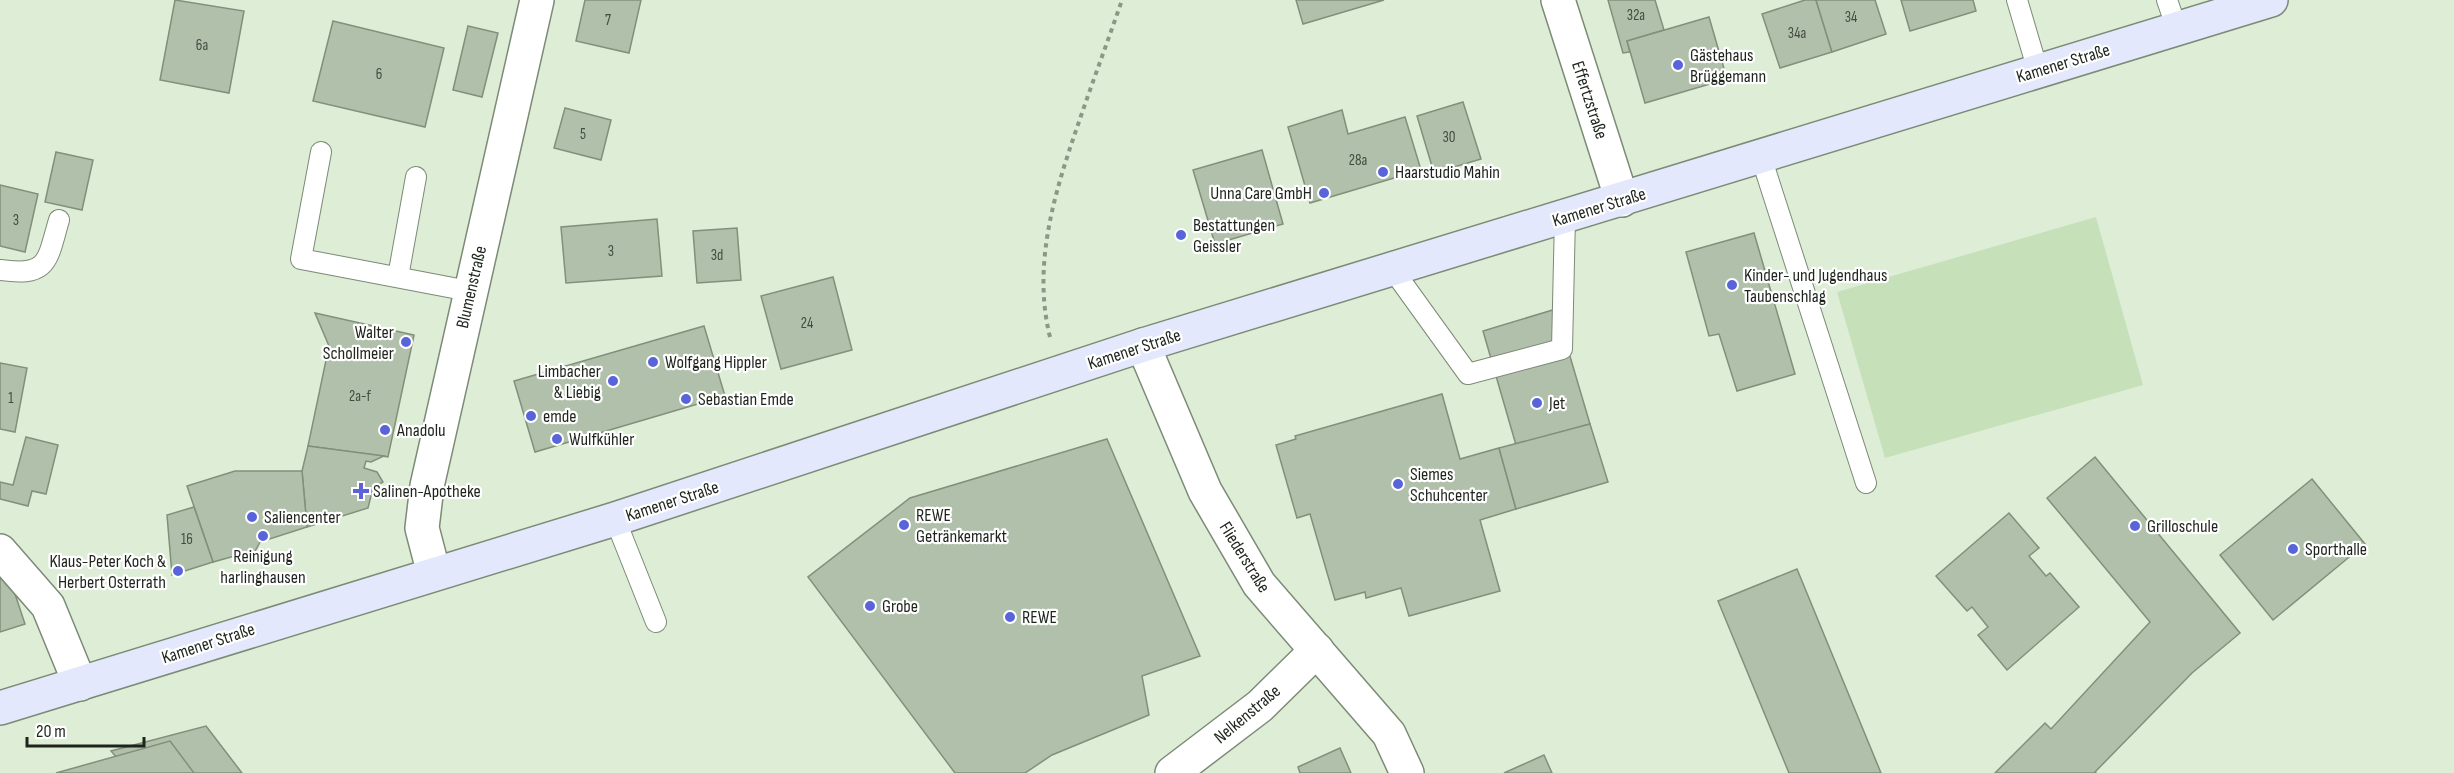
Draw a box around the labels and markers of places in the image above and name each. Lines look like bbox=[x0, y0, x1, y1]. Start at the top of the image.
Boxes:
place label: Gästehaus Brüggemann bbox=[1690, 45, 1766, 87]
marker: Gästehaus Brüggemann bbox=[1671, 58, 1685, 72]
place label: Haarstudio Mahin bbox=[1395, 162, 1500, 183]
marker: Haarstudio Mahin bbox=[1376, 165, 1390, 179]
place label: Unna Care GmbH bbox=[1210, 183, 1312, 204]
marker: Unna Care GmbH bbox=[1317, 186, 1331, 200]
place label: Bestattungen Geissler bbox=[1193, 215, 1275, 257]
marker: Bestattungen Geissler bbox=[1174, 228, 1188, 242]
place label: Kinder- und Jugendhaus Taubenschlag bbox=[1744, 265, 1888, 307]
marker: Kinder- und Jugendhaus Taubenschlag bbox=[1725, 278, 1739, 292]
place label: Walter Schollmeier bbox=[323, 322, 394, 364]
marker: Walter Schollmeier bbox=[399, 335, 413, 349]
place label: Wolfgang Hippler bbox=[665, 352, 767, 373]
marker: Wolfgang Hippler bbox=[646, 355, 660, 369]
place label: Limbacher & Liebig bbox=[538, 361, 601, 403]
marker: Limbacher & Liebig bbox=[606, 374, 620, 388]
place label: Sebastian Emde bbox=[698, 389, 794, 410]
marker: Sebastian Emde bbox=[679, 392, 693, 406]
place label: Jet bbox=[1548, 393, 1566, 414]
marker: Jet bbox=[1530, 396, 1544, 410]
place label: emde bbox=[543, 406, 577, 427]
marker: emde bbox=[524, 409, 538, 423]
place label: Anadolu bbox=[396, 420, 446, 441]
marker: Anadolu bbox=[378, 423, 392, 437]
place label: Wulfkühler bbox=[569, 429, 634, 450]
marker: Wulfkühler bbox=[550, 432, 564, 446]
place label: Siemes Schuhcenter bbox=[1410, 464, 1488, 506]
marker: Siemes Schuhcenter bbox=[1391, 477, 1405, 491]
place label: Salinen-Apotheke bbox=[373, 481, 481, 502]
marker: Salinen-Apotheke bbox=[354, 484, 368, 498]
place label: REWE Getränkemarkt bbox=[916, 505, 1008, 547]
place label: Saliencenter bbox=[264, 507, 341, 528]
marker: Saliencenter bbox=[245, 510, 259, 524]
place label: Grilloschule bbox=[2147, 516, 2218, 537]
marker: REWE Getränkemarkt bbox=[897, 518, 911, 532]
marker: Grilloschule bbox=[2128, 519, 2142, 533]
marker: Reinigung harlinghausen bbox=[256, 529, 270, 543]
place label: Sporthalle bbox=[2305, 539, 2367, 560]
marker: Sporthalle bbox=[2286, 542, 2300, 556]
place label: Reinigung harlinghausen bbox=[220, 546, 306, 588]
place label: Klaus-Peter Koch & Herbert Osterrath bbox=[49, 551, 166, 593]
marker: Klaus-Peter Koch & Herbert Osterrath bbox=[171, 564, 185, 578]
place label: Grobe bbox=[882, 596, 918, 617]
marker: Grobe bbox=[863, 599, 877, 613]
place label: REWE bbox=[1022, 607, 1057, 628]
marker: REWE bbox=[1003, 610, 1017, 624]

